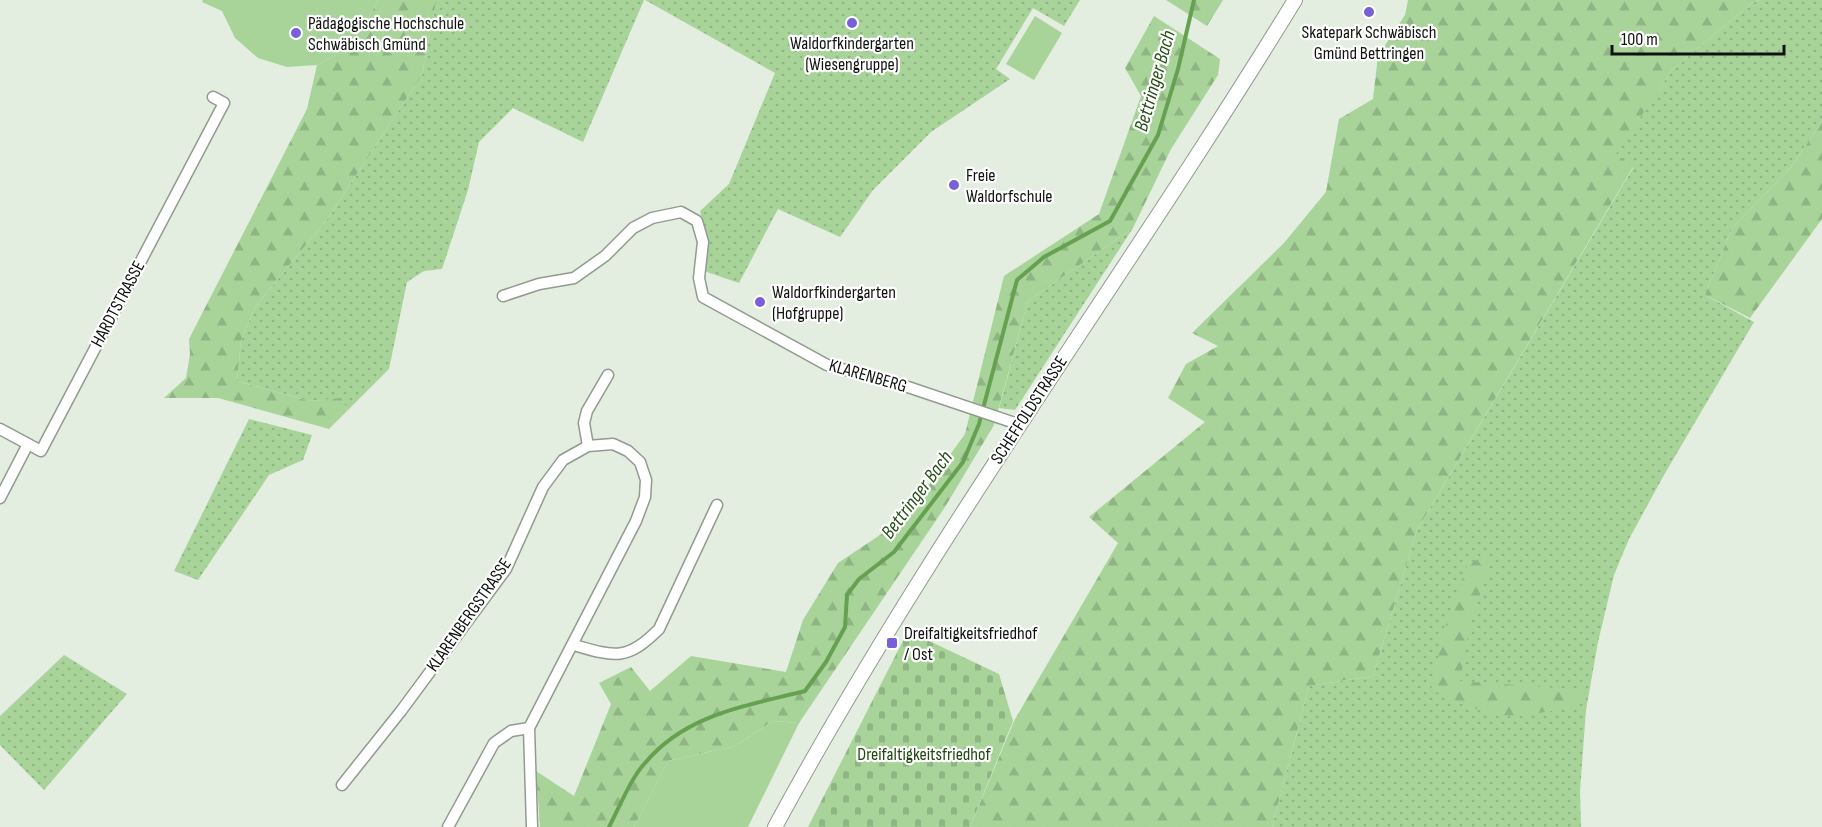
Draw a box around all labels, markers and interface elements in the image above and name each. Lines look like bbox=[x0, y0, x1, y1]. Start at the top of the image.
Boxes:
marker: Skatepark Schwäbisch Gmünd Bettringen bbox=[1362, 5, 1376, 19]
place label: Pädagogische Hochschule Schwäbisch Gmünd bbox=[308, 13, 464, 55]
marker: Waldorfkindergarten (Wiesengruppe) bbox=[845, 16, 859, 30]
scale bar bbox=[1612, 18, 1784, 56]
place label: Skatepark Schwäbisch Gmünd Bettringen bbox=[1302, 22, 1436, 64]
marker: Pädagogische Hochschule Schwäbisch Gmünd bbox=[289, 26, 303, 40]
water label: Bettringer Bach bbox=[1129, 28, 1181, 134]
text: 100 m bbox=[1621, 29, 1658, 50]
place label: Waldorfkindergarten (Wiesengruppe) bbox=[790, 33, 914, 75]
place label: Freie Waldorfschule bbox=[966, 165, 1053, 207]
marker: Freie Waldorfschule bbox=[947, 178, 961, 192]
street label: HARDTSTRASSE bbox=[87, 257, 149, 351]
place label: Waldorfkindergarten (Hofgruppe) bbox=[772, 282, 896, 324]
marker: Waldorfkindergarten (Hofgruppe) bbox=[753, 295, 767, 309]
street label: SCHEFFOLDSTRASSE bbox=[986, 352, 1072, 468]
street label: KLARENBERG bbox=[827, 355, 909, 397]
water label: Bettringer Bach bbox=[876, 446, 958, 544]
street label: KLARENBERGSTRASSE bbox=[422, 554, 516, 676]
place label: Dreifaltigkeitsfriedhof / Ost bbox=[904, 623, 1038, 665]
marker: Dreifaltigkeitsfriedhof / Ost bbox=[885, 636, 899, 650]
park label: Dreifaltigkeitsfriedhof bbox=[857, 744, 991, 765]

